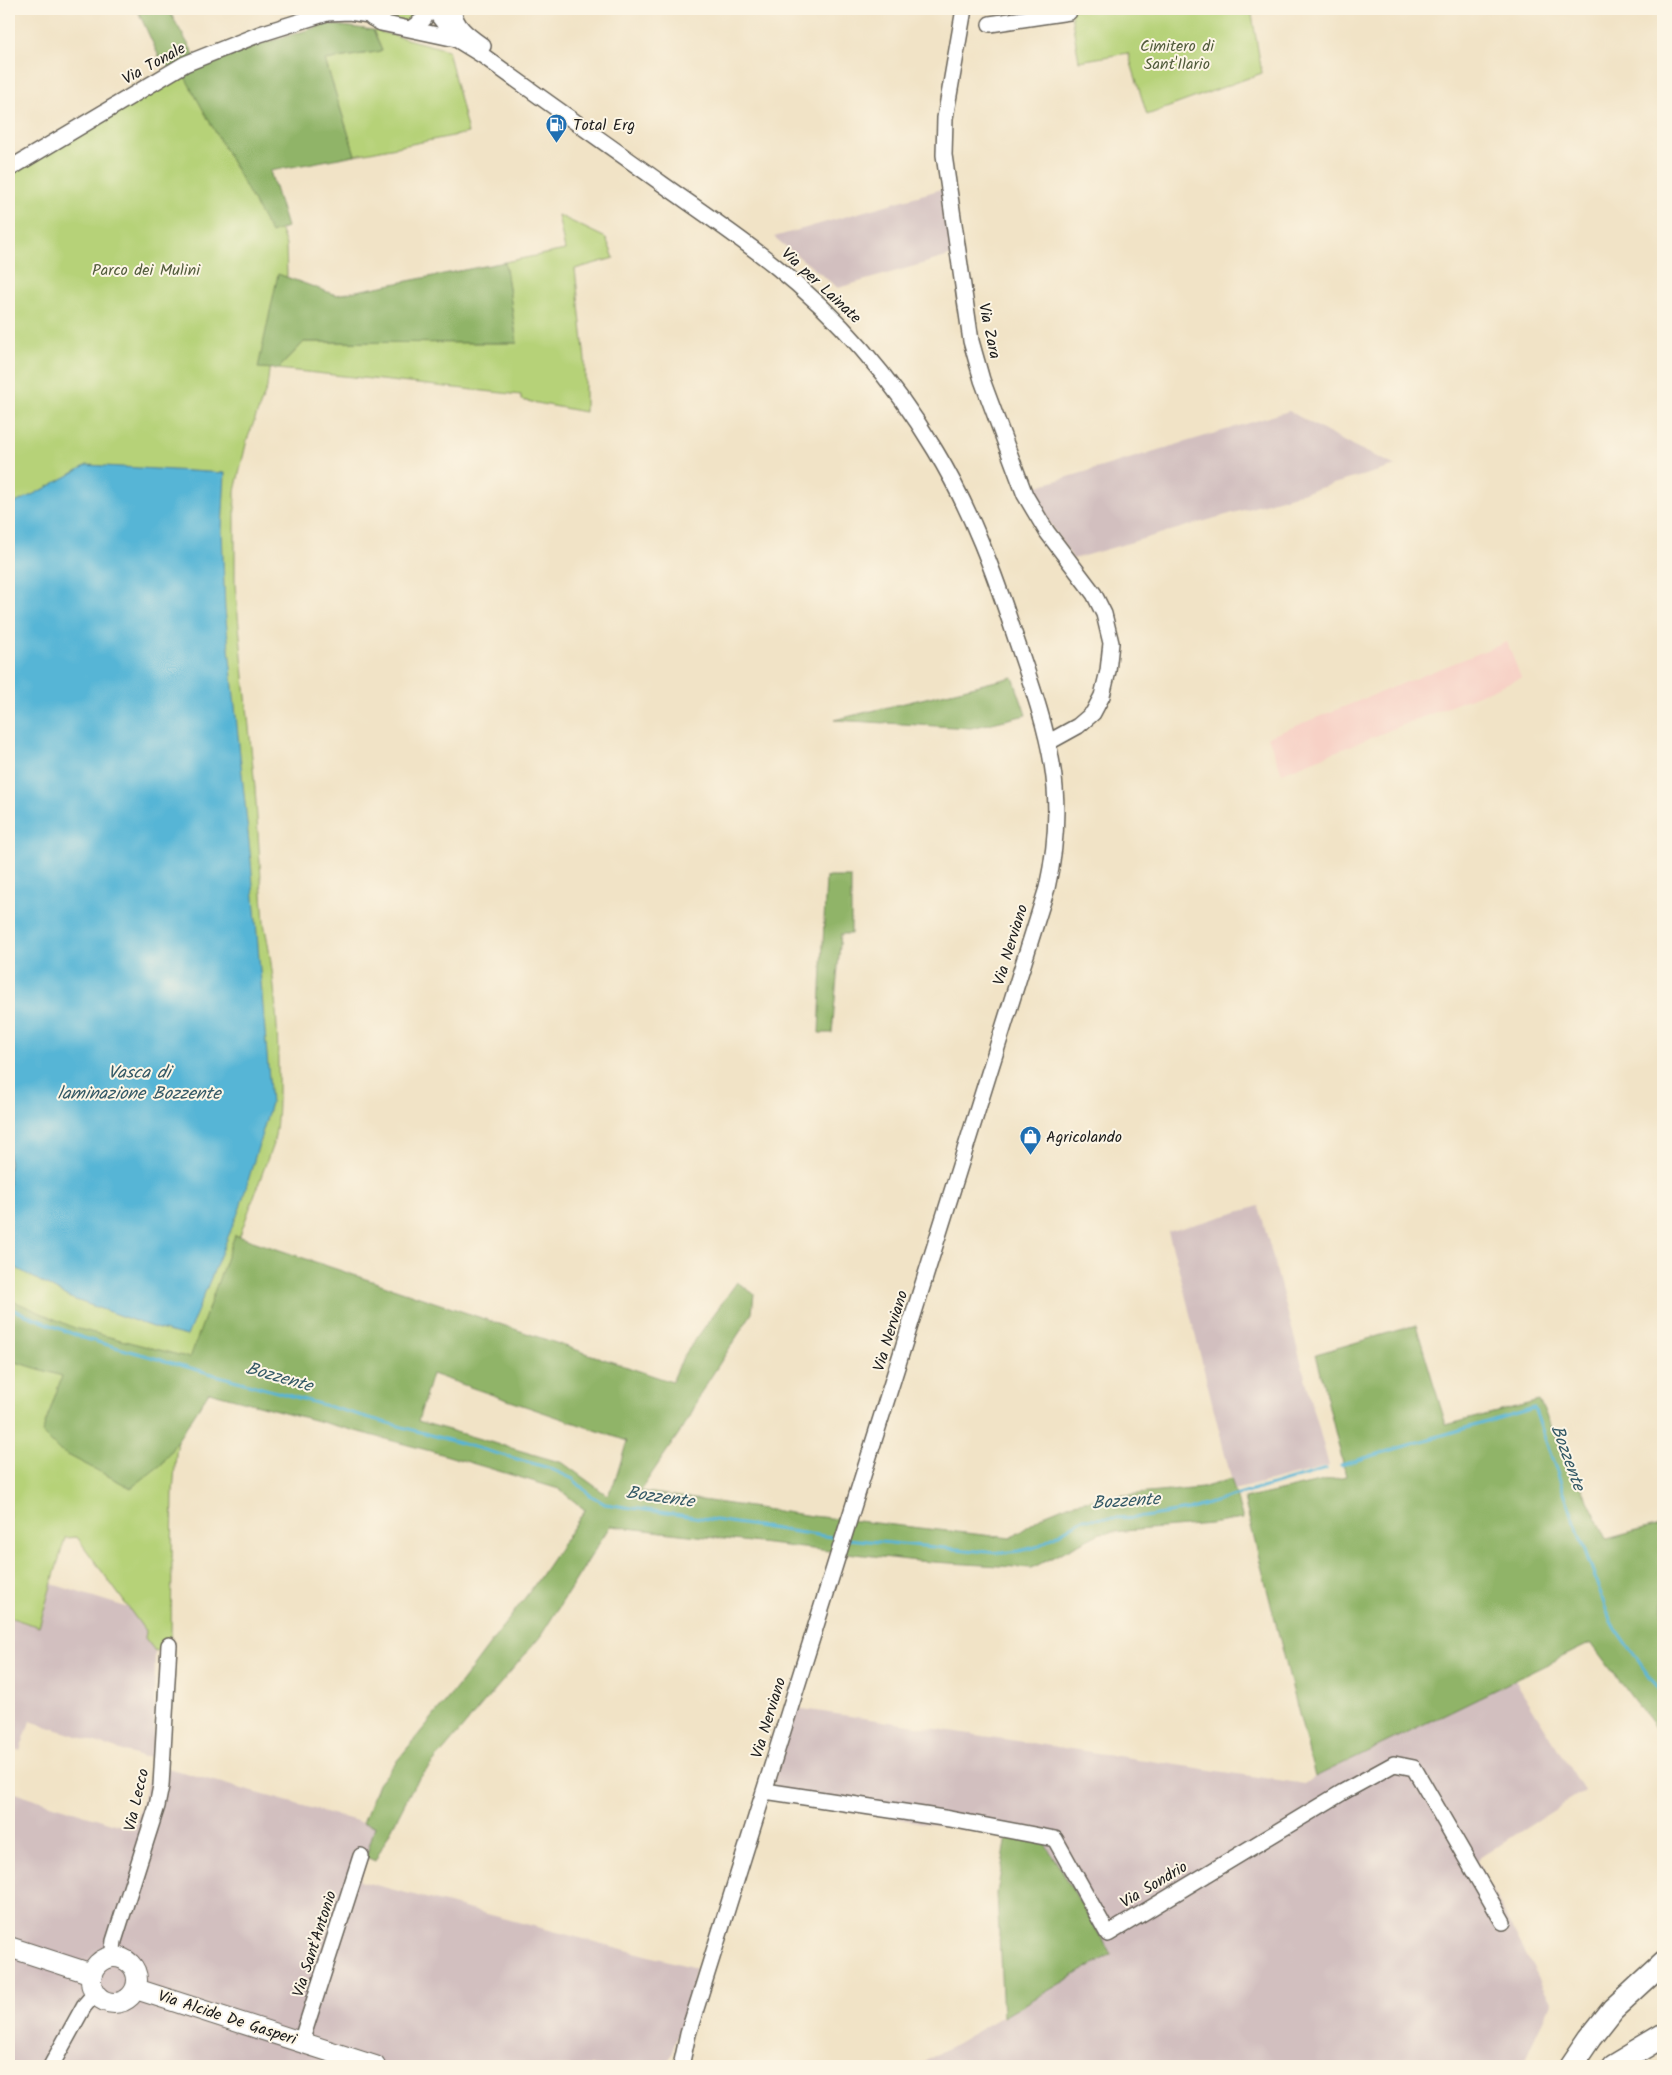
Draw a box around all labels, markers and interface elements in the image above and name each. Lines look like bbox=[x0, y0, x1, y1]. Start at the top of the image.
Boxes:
park label: Cimitero di Sant'Ilario bbox=[1140, 34, 1215, 77]
street label: Via Tonale bbox=[118, 36, 190, 92]
fuel station icon: Total Erg bbox=[545, 113, 569, 144]
place label: Total Erg bbox=[573, 113, 635, 138]
street label: Via per Lainate bbox=[775, 242, 867, 330]
park label: Parco dei Mulini bbox=[92, 258, 201, 283]
street label: Via Zara bbox=[971, 301, 1007, 361]
street label: Via Nerviano bbox=[987, 901, 1035, 989]
water label: Vasca di laminazione Bozzente bbox=[58, 1059, 222, 1109]
shop icon: Agricolando bbox=[1018, 1125, 1042, 1156]
place label: Agricolando bbox=[1046, 1125, 1122, 1150]
street label: Via Nerviano bbox=[867, 1287, 915, 1375]
water label: Bozzente bbox=[242, 1355, 318, 1402]
water label: Bozzente bbox=[1542, 1421, 1593, 1497]
water label: Bozzente bbox=[624, 1479, 698, 1517]
water label: Bozzente bbox=[1091, 1485, 1163, 1519]
street label: Via Nerviano bbox=[745, 1674, 793, 1762]
street label: Via Lecco bbox=[118, 1766, 156, 1834]
street label: Via Sondrio bbox=[1115, 1855, 1193, 1915]
street label: Via Sant'Antonio bbox=[286, 1888, 344, 2000]
street label: Via Alcide De Gasperi bbox=[154, 1984, 301, 2053]

